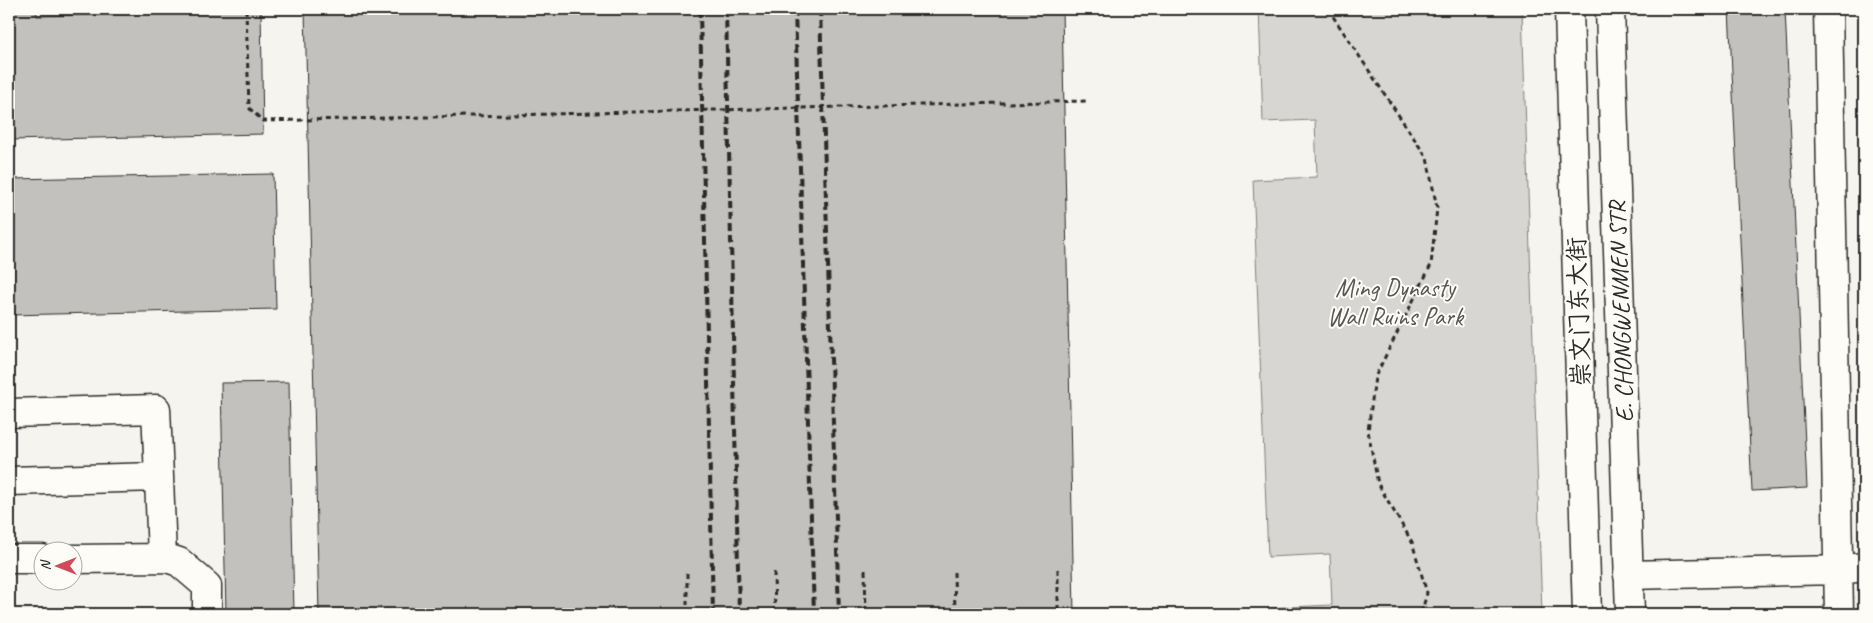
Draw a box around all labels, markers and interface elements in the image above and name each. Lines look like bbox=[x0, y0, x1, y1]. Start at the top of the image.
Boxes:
street label: E. CHONGWENMEN STR bbox=[1601, 198, 1641, 423]
street label: 崇文门东大街 bbox=[1560, 236, 1598, 387]
park label: Ming Dynasty Wall Ruins Park bbox=[1327, 272, 1465, 333]
north arrow bbox=[32, 540, 82, 590]
text: N bbox=[37, 559, 54, 570]

